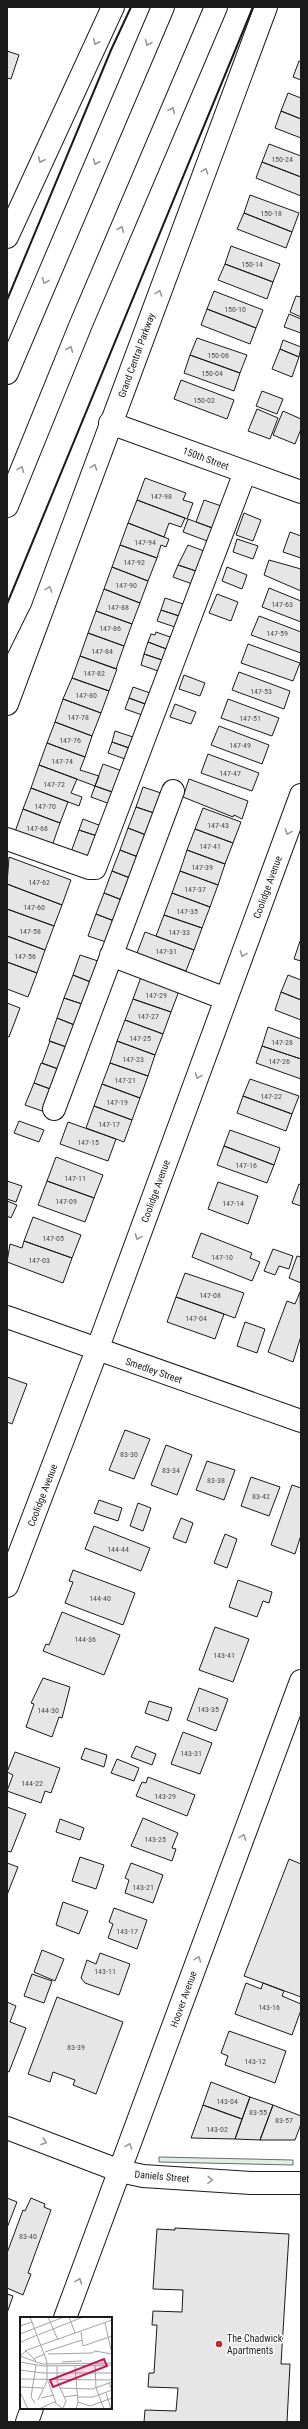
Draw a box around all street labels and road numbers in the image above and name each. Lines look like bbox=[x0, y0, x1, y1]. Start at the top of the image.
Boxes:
street label: Grand Central Parkway bbox=[116, 311, 157, 399]
street label: 150th Street bbox=[181, 445, 230, 472]
street label: Coolidge Avenue bbox=[251, 854, 284, 920]
street label: Coolidge Avenue bbox=[139, 1158, 172, 1224]
street label: Smedley Street bbox=[124, 1356, 184, 1385]
street label: Coolidge Avenue bbox=[26, 1462, 60, 1528]
street label: Hoover Avenue bbox=[168, 1969, 199, 2029]
street label: Daniels Street bbox=[134, 2169, 190, 2184]

